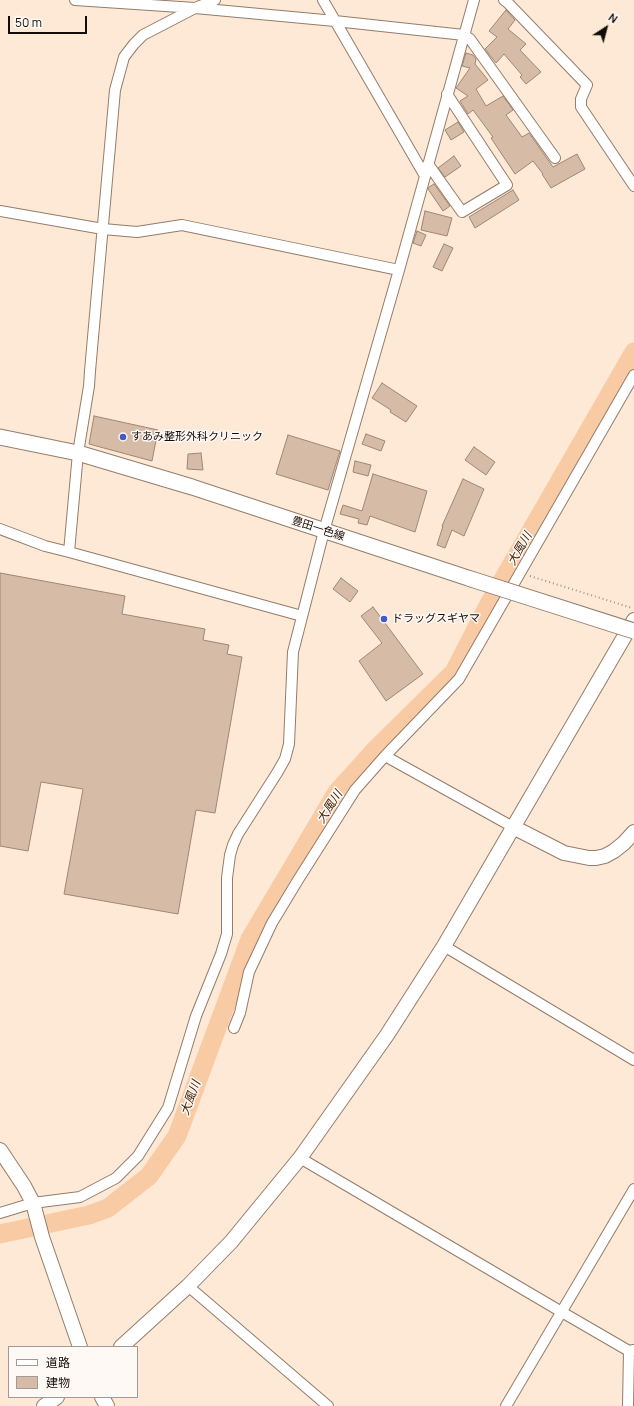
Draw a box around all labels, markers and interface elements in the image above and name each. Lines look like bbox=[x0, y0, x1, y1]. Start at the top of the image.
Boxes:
scale bar bbox=[10, 8, 89, 34]
north arrow bbox=[586, 8, 626, 48]
text: N bbox=[606, 9, 621, 26]
text: 50 m bbox=[15, 14, 42, 31]
place label: すあみ整形外科クリニック bbox=[131, 430, 263, 444]
marker: すあみ整形外科クリニック bbox=[118, 432, 128, 442]
street label: 豊田一色線 bbox=[290, 514, 346, 544]
water label: 大風川 bbox=[505, 530, 535, 568]
place label: ドラッグスギヤマ bbox=[392, 612, 480, 626]
marker: ドラッグスギヤマ bbox=[379, 614, 389, 624]
water label: 大風川 bbox=[314, 788, 346, 826]
water label: 大風川 bbox=[178, 1079, 204, 1117]
legend bbox=[8, 1346, 138, 1398]
text: 道路 bbox=[46, 1354, 70, 1371]
text: 建物 bbox=[46, 1374, 70, 1391]

